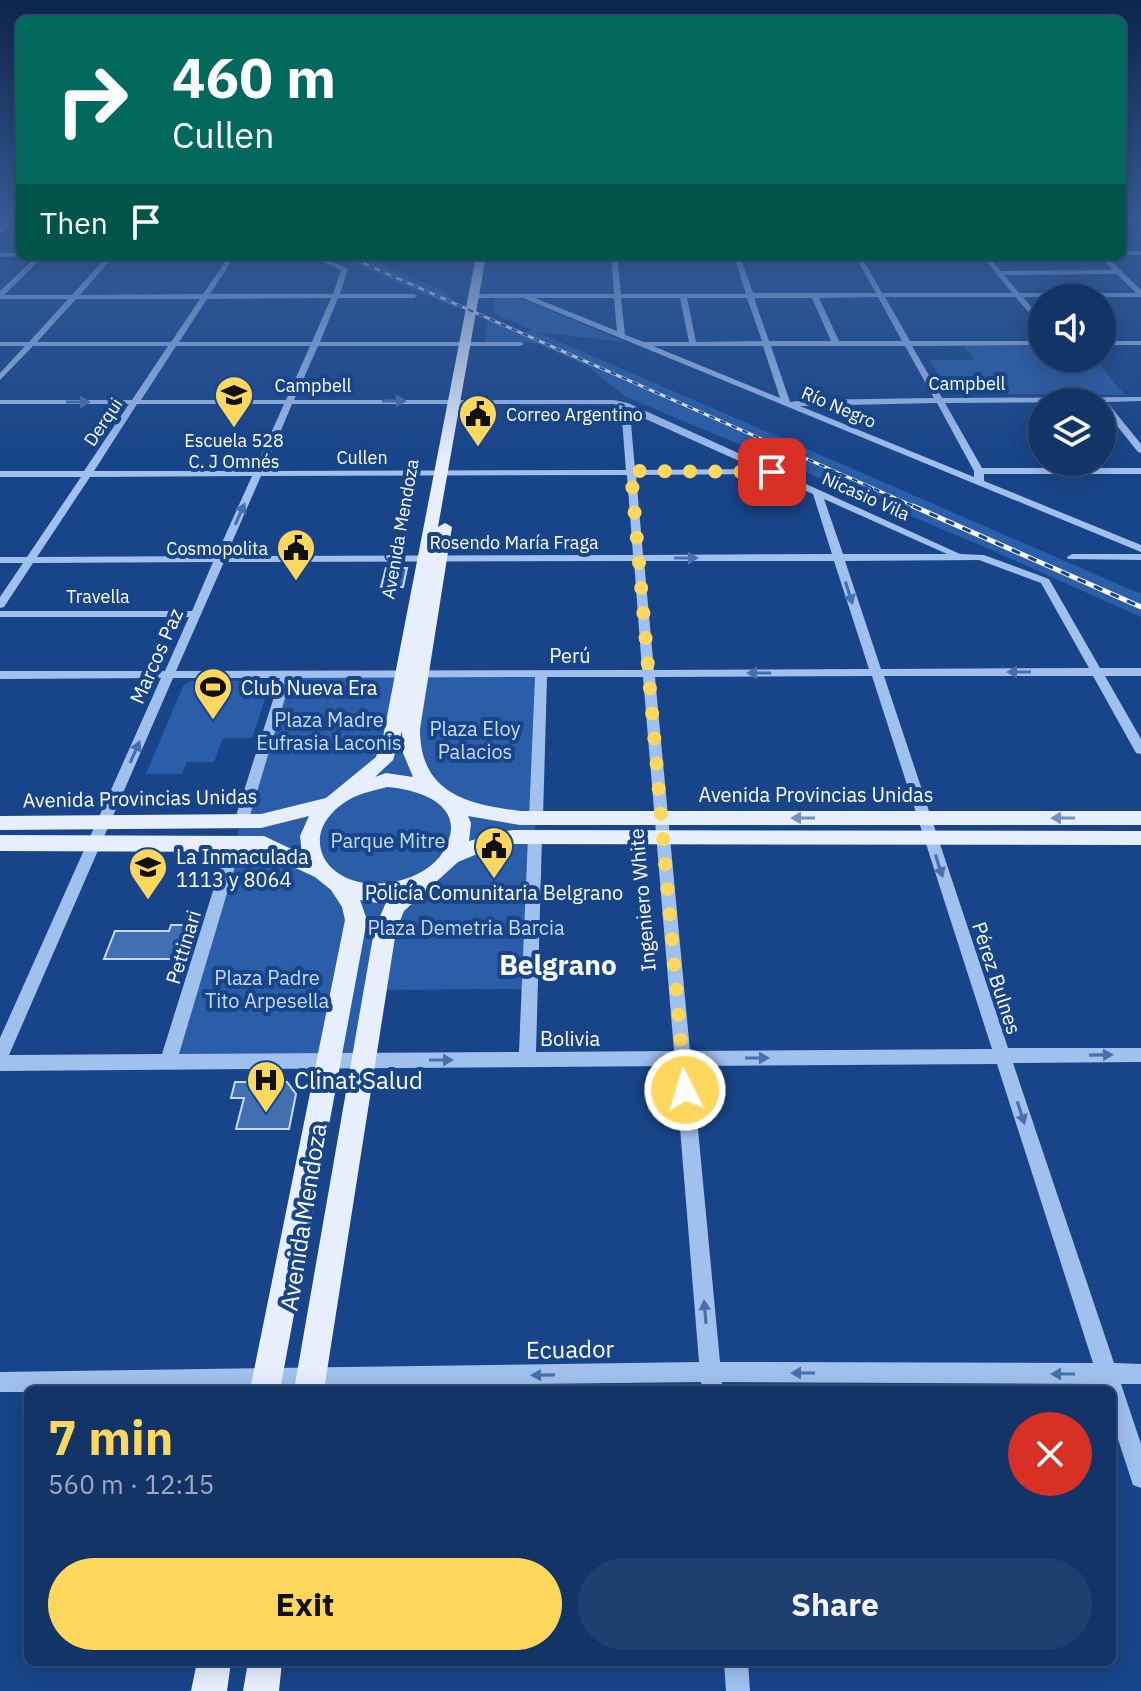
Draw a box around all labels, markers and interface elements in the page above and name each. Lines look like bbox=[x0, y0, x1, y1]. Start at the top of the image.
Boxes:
text: 460 m bbox=[172, 41, 336, 113]
icon: right bbox=[40, 48, 144, 152]
text: Cullen bbox=[172, 111, 274, 158]
icon: arrive bbox=[124, 200, 168, 244]
text: Then bbox=[40, 203, 108, 242]
map controls bbox=[1028, 284, 1116, 476]
button: sound bbox=[1028, 284, 1116, 372]
street label: Campbell bbox=[929, 372, 1006, 395]
school or university icon: Escuela 528 C. J Omnés bbox=[213, 374, 255, 429]
street label: Campbell bbox=[275, 374, 352, 397]
street label: Río Negro bbox=[798, 381, 880, 433]
button: layers bbox=[1028, 388, 1116, 476]
street label: Derqui bbox=[78, 393, 128, 451]
public building icon: Correo Argentino bbox=[457, 393, 499, 448]
one-way arrow bbox=[382, 395, 407, 407]
one-way arrow bbox=[66, 396, 91, 408]
place label: Correo Argentino bbox=[506, 403, 643, 426]
place label: Escuela 528 C. J Omnés bbox=[184, 429, 284, 473]
pin bbox=[738, 438, 806, 506]
street label: Cullen bbox=[336, 446, 388, 469]
icon: arrive bbox=[750, 450, 794, 494]
street label: Avenida Mendoza bbox=[376, 457, 424, 601]
street label: Nicasio Vila bbox=[819, 466, 914, 526]
one-way arrow bbox=[233, 502, 247, 526]
public building icon: Cosmopolita bbox=[275, 527, 317, 582]
street label: Rosendo María Fraga bbox=[429, 531, 599, 554]
place label: Cosmopolita bbox=[166, 537, 268, 560]
one-way arrow bbox=[674, 552, 699, 564]
one-way arrow bbox=[843, 581, 855, 605]
street label: Travella bbox=[66, 585, 130, 608]
street label: Marcos Paz bbox=[123, 604, 189, 708]
street label: Perú bbox=[549, 642, 591, 669]
sports icon: Club Nueva Era bbox=[192, 666, 234, 721]
one-way arrow bbox=[1006, 666, 1031, 678]
one-way arrow bbox=[746, 667, 771, 679]
place label: Club Nueva Era bbox=[241, 674, 378, 701]
park label: Plaza Madre Eufrasia Laconis bbox=[256, 706, 402, 756]
park label: Plaza Eloy Palacios bbox=[429, 715, 521, 765]
one-way arrow bbox=[128, 740, 141, 763]
street label: Avenida Provincias Unidas bbox=[699, 781, 933, 808]
street label: Avenida Provincias Unidas bbox=[22, 782, 258, 814]
one-way arrow bbox=[790, 812, 815, 824]
one-way arrow bbox=[1050, 812, 1075, 824]
public building icon: Policía Comunitaria Belgrano bbox=[473, 825, 515, 880]
park label: Parque Mitre bbox=[331, 827, 445, 854]
street label: Ingeniero White bbox=[622, 827, 662, 973]
place label: La Inmaculada 1113 y 8064 bbox=[176, 843, 309, 893]
school or university icon: La Inmaculada 1113 y 8064 bbox=[127, 846, 169, 901]
one-way arrow bbox=[934, 855, 946, 879]
place label: Policía Comunitaria Belgrano bbox=[365, 879, 623, 906]
street label: Pettinari bbox=[159, 907, 207, 987]
park label: Plaza Demetria Barcia bbox=[367, 914, 565, 941]
street label: Pérez Bulnes bbox=[966, 918, 1028, 1038]
district label: Belgrano bbox=[499, 946, 617, 983]
park label: Plaza Padre Tito Arpesella bbox=[205, 964, 329, 1014]
street label: Bolivia bbox=[540, 1025, 600, 1052]
position arrow bbox=[643, 1048, 727, 1132]
one-way arrow bbox=[1089, 1049, 1114, 1062]
one-way arrow bbox=[745, 1052, 770, 1065]
one-way arrow bbox=[429, 1054, 454, 1066]
hospital icon: Clinat Salud bbox=[245, 1059, 287, 1114]
place label: Clinat Salud bbox=[294, 1064, 423, 1096]
one-way arrow bbox=[1015, 1101, 1027, 1125]
street label: Avenida Mendoza bbox=[272, 1121, 334, 1313]
one-way arrow bbox=[698, 1299, 711, 1324]
street label: Ecuador bbox=[526, 1332, 615, 1366]
one-way arrow bbox=[790, 1367, 815, 1379]
one-way arrow bbox=[1050, 1368, 1075, 1380]
one-way arrow bbox=[530, 1369, 555, 1382]
text: 7 min bbox=[48, 1406, 173, 1468]
button: close bbox=[1008, 1412, 1092, 1496]
text: 560 m · 12:15 bbox=[48, 1467, 214, 1501]
button: Exit bbox=[48, 1558, 562, 1650]
button: Share bbox=[578, 1558, 1092, 1650]

